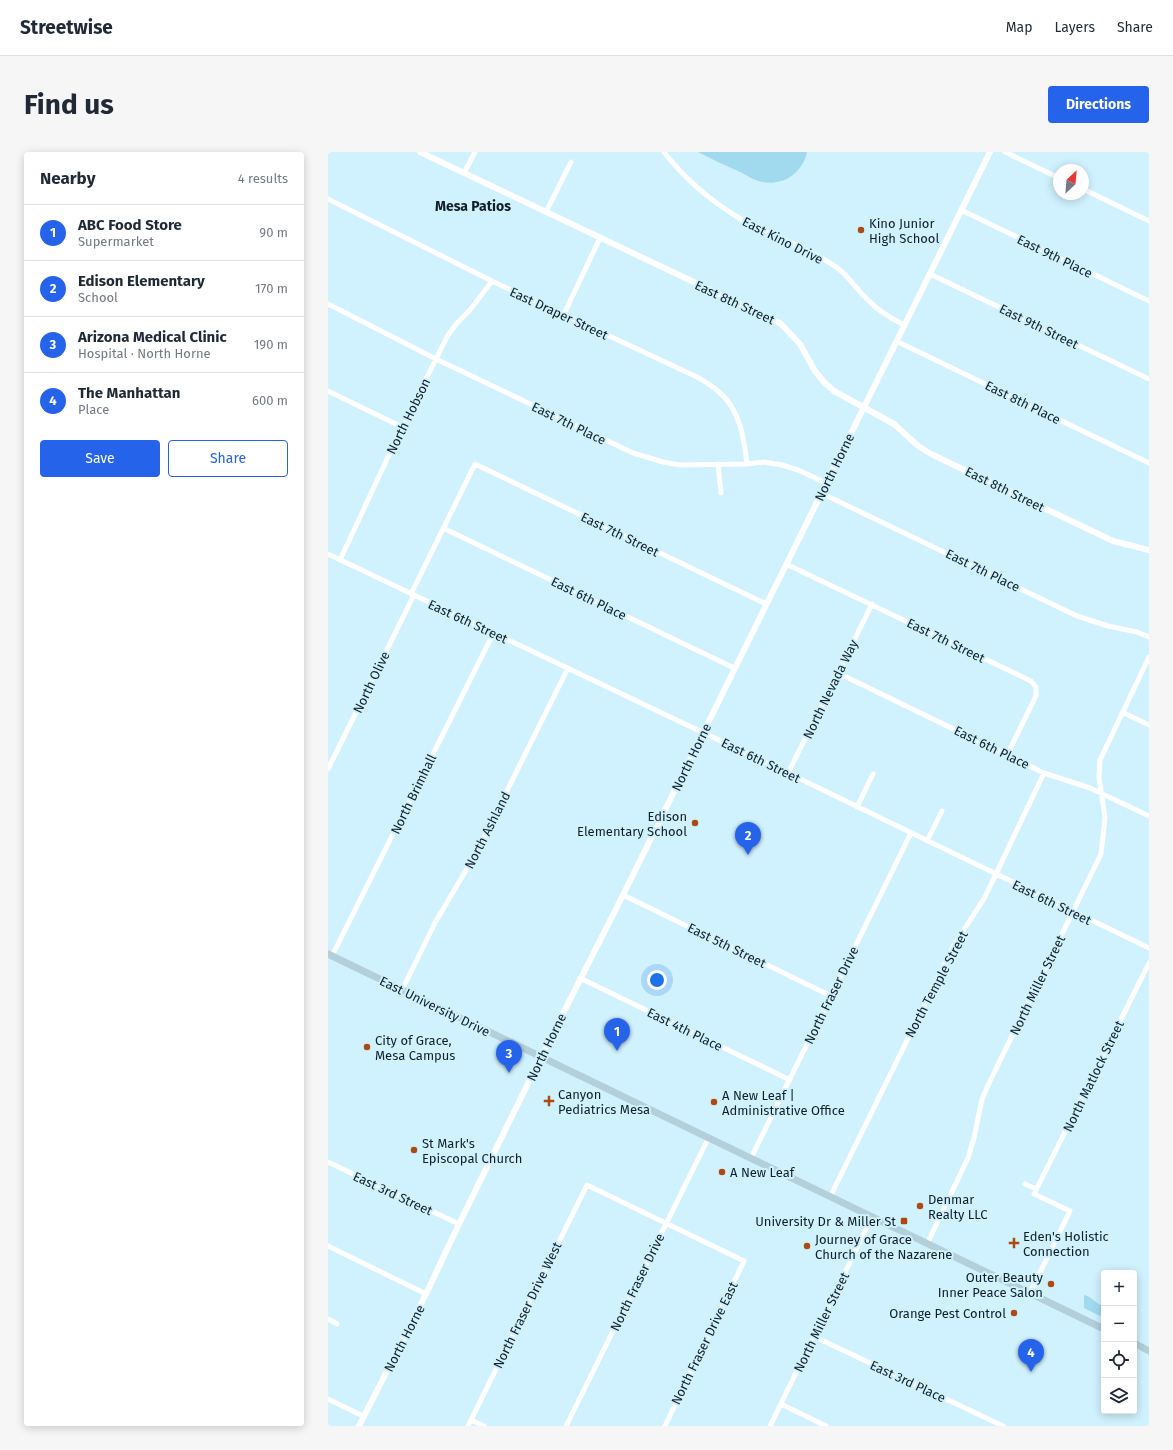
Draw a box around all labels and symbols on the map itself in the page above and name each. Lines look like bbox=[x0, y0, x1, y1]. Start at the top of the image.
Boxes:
north arrow bbox=[1053, 164, 1089, 200]
district label: Mesa Patios bbox=[435, 198, 511, 215]
street label: East Kino Drive bbox=[740, 214, 826, 267]
place label: Kino Junior High School bbox=[869, 216, 939, 246]
marker: Kino Junior High School bbox=[856, 225, 866, 235]
street label: East 9th Place bbox=[1015, 232, 1095, 281]
street label: East 8th Street bbox=[693, 277, 777, 328]
street label: East Draper Street bbox=[507, 284, 610, 343]
street label: East 9th Street bbox=[997, 301, 1081, 352]
street label: North Hobson bbox=[384, 376, 433, 457]
street label: East 8th Place bbox=[983, 378, 1063, 427]
street label: East 7th Place bbox=[529, 399, 608, 448]
street label: North Horne bbox=[812, 431, 857, 503]
street label: East 8th Street bbox=[963, 464, 1047, 515]
street label: East 7th Street bbox=[578, 509, 661, 560]
street label: East 7th Place bbox=[943, 546, 1022, 595]
street label: East 6th Place bbox=[549, 574, 629, 623]
street label: East 6th Street bbox=[426, 597, 510, 647]
street label: East 7th Street bbox=[904, 615, 987, 666]
street label: North Nevada Way bbox=[800, 637, 861, 741]
street label: North Olive bbox=[350, 649, 393, 716]
street label: North Horne bbox=[669, 721, 714, 793]
street label: East 6th Place bbox=[952, 723, 1032, 772]
street label: East 6th Street bbox=[719, 735, 803, 786]
street label: North Brimhall bbox=[388, 752, 439, 837]
street label: North Ashland bbox=[462, 789, 513, 871]
place label: Edison Elementary School bbox=[577, 809, 687, 839]
marker: Edison Elementary School bbox=[690, 818, 700, 828]
pin: 2 bbox=[735, 822, 761, 855]
street label: East 6th Street bbox=[1010, 877, 1094, 928]
street label: East 5th Street bbox=[685, 920, 769, 971]
street label: North Temple Street bbox=[902, 928, 971, 1040]
street label: North Miller Street bbox=[1007, 932, 1068, 1038]
street label: North Fraser Drive bbox=[801, 944, 862, 1047]
your location bbox=[647, 970, 667, 990]
street label: East University Drive bbox=[377, 973, 492, 1040]
street label: East 4th Place bbox=[645, 1005, 725, 1054]
street label: North Horne bbox=[524, 1011, 569, 1083]
pin: 1 bbox=[604, 1018, 630, 1051]
street label: North Matlock Street bbox=[1060, 1018, 1127, 1134]
place label: City of Grace, Mesa Campus bbox=[375, 1033, 455, 1063]
pin: 3 bbox=[496, 1040, 522, 1073]
marker: City of Grace, Mesa Campus bbox=[362, 1042, 372, 1052]
place label: Canyon Pediatrics Mesa bbox=[558, 1087, 650, 1117]
place label: A New Leaf | Administrative Office bbox=[722, 1088, 845, 1118]
marker: Canyon Pediatrics Mesa bbox=[543, 1095, 555, 1107]
marker: A New Leaf | Administrative Office bbox=[709, 1097, 719, 1107]
place label: St Mark's Episcopal Church bbox=[422, 1136, 522, 1166]
marker: St Mark's Episcopal Church bbox=[409, 1145, 419, 1155]
place label: A New Leaf bbox=[730, 1165, 796, 1180]
marker: A New Leaf bbox=[717, 1167, 727, 1177]
street label: East 3rd Street bbox=[351, 1169, 435, 1218]
place label: Denmar Realty LLC bbox=[928, 1192, 988, 1222]
marker: Denmar Realty LLC bbox=[915, 1201, 925, 1211]
place label: University Dr & Miller St bbox=[755, 1214, 896, 1229]
marker: University Dr & Miller St bbox=[899, 1216, 909, 1226]
place label: Eden's Holistic Connection bbox=[1023, 1229, 1109, 1259]
street label: North Fraser Drive bbox=[607, 1231, 668, 1334]
place label: Journey of Grace Church of the Nazarene bbox=[815, 1232, 952, 1262]
marker: Eden's Holistic Connection bbox=[1008, 1237, 1020, 1249]
street label: North Fraser Drive West bbox=[490, 1239, 565, 1371]
marker: Journey of Grace Church of the Nazarene bbox=[802, 1241, 812, 1251]
street label: North Miller Street bbox=[791, 1269, 852, 1375]
place label: Outer Beauty Inner Peace Salon bbox=[938, 1270, 1044, 1300]
street label: North Fraser Drive East bbox=[668, 1279, 741, 1407]
marker: Outer Beauty Inner Peace Salon bbox=[1046, 1279, 1056, 1289]
street label: North Horne bbox=[381, 1302, 428, 1374]
place label: Orange Pest Control bbox=[889, 1306, 1006, 1321]
marker: Orange Pest Control bbox=[1009, 1308, 1019, 1318]
pin: 4 bbox=[1018, 1339, 1044, 1372]
street label: East 3rd Place bbox=[868, 1357, 948, 1405]

